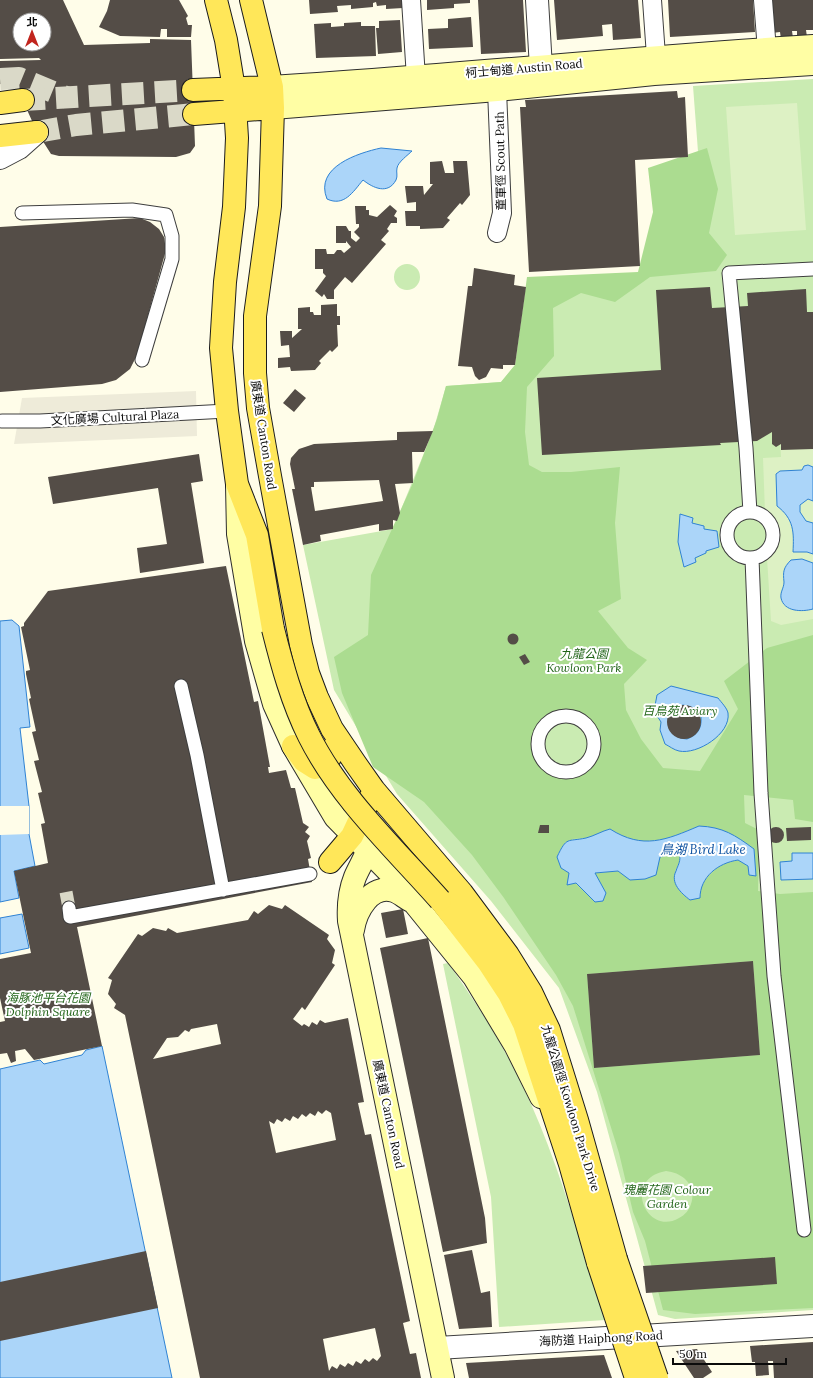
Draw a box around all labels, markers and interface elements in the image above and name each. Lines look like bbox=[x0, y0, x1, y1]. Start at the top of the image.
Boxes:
north arrow bbox=[12, 12, 52, 52]
text: 北 bbox=[27, 15, 38, 29]
street label: 柯士甸道 Austin Road bbox=[465, 55, 583, 81]
street label: 童軍徑 Scout Path bbox=[492, 111, 508, 211]
street label: 廣東道 Canton Road bbox=[248, 379, 280, 491]
street label: 文化廣場 Cultural Plaza bbox=[50, 406, 180, 428]
park label: 九龍公園 Kowloon Park bbox=[546, 646, 622, 675]
park label: 百鳥苑 Aviary bbox=[642, 703, 718, 718]
water label: 鳥湖 Bird Lake bbox=[660, 841, 746, 858]
park label: 海豚池平台花園 Dolphin Square bbox=[6, 990, 92, 1019]
street label: 九龍公園徑 Kowloon Park Drive bbox=[538, 1023, 604, 1194]
street label: 廣東道 Canton Road bbox=[370, 1058, 408, 1170]
park label: 瑰麗花園 Colour Garden bbox=[623, 1182, 711, 1211]
street label: 海防道 Haiphong Road bbox=[539, 1327, 663, 1349]
scale bar bbox=[673, 1340, 786, 1366]
text: 50 m bbox=[679, 1346, 707, 1361]

